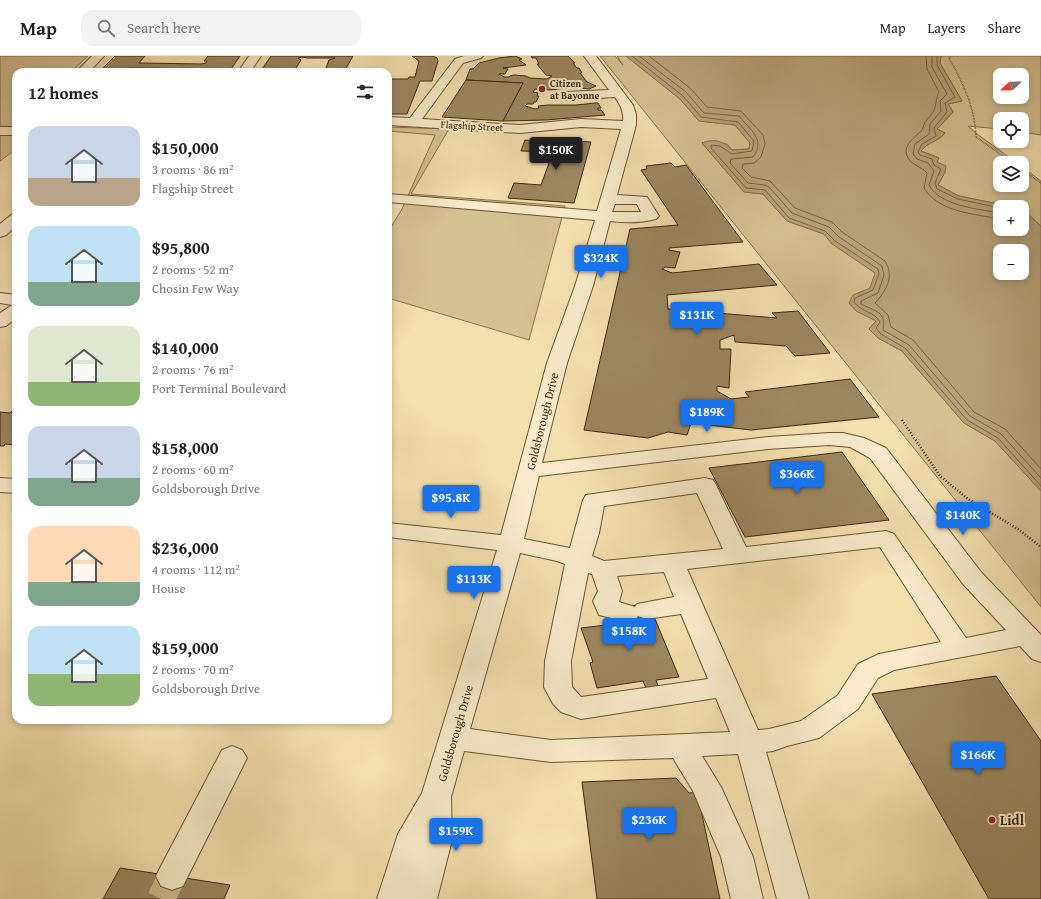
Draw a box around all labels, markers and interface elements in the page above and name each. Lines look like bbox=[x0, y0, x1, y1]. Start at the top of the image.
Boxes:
search box bbox=[81, 10, 361, 46]
text: Map bbox=[20, 14, 57, 42]
icon: search bbox=[95, 17, 117, 39]
text: Search here bbox=[127, 17, 201, 38]
text: Map bbox=[880, 18, 906, 38]
text: Layers bbox=[928, 18, 966, 38]
text: Share bbox=[988, 18, 1021, 38]
north arrow bbox=[993, 68, 1029, 104]
map controls bbox=[993, 68, 1029, 280]
place label: Citizen at Bayonne bbox=[550, 76, 599, 103]
text: 12 homes bbox=[28, 80, 99, 105]
icon: filters bbox=[354, 81, 376, 103]
marker: Citizen at Bayonne bbox=[537, 84, 547, 94]
button: locate bbox=[993, 112, 1029, 148]
street label: Flagship Street bbox=[440, 117, 504, 135]
text: $150,000 bbox=[152, 135, 218, 160]
pin: $150K bbox=[528, 137, 584, 171]
text: $150K bbox=[538, 140, 574, 159]
icon: home bbox=[60, 142, 108, 190]
button: layers bbox=[993, 156, 1029, 192]
text: 3 rooms · 86 m² bbox=[152, 160, 234, 179]
text: Flagship Street bbox=[152, 179, 233, 198]
button: + bbox=[993, 200, 1029, 236]
text: $95,800 bbox=[152, 235, 210, 260]
icon: home bbox=[60, 242, 108, 290]
button: − bbox=[993, 244, 1029, 280]
pin: $324K bbox=[573, 245, 629, 279]
text: $324K bbox=[583, 248, 619, 267]
text: 2 rooms · 52 m² bbox=[152, 260, 234, 279]
text: Chosin Few Way bbox=[152, 279, 239, 298]
pin: $131K bbox=[669, 302, 725, 336]
text: $131K bbox=[679, 305, 715, 324]
text: $140,000 bbox=[152, 335, 218, 360]
icon: home bbox=[60, 342, 108, 390]
text: 2 rooms · 76 m² bbox=[152, 360, 234, 379]
street label: Goldsborough Drive bbox=[522, 370, 562, 471]
text: Port Terminal Boulevard bbox=[152, 379, 286, 398]
pin: $189K bbox=[679, 399, 735, 433]
text: $189K bbox=[689, 402, 725, 421]
text: $158,000 bbox=[152, 435, 218, 460]
icon: home bbox=[60, 442, 108, 490]
text: 2 rooms · 60 m² bbox=[152, 460, 234, 479]
pin: $366K bbox=[769, 461, 825, 495]
text: $366K bbox=[779, 464, 815, 483]
text: Goldsborough Drive bbox=[152, 479, 260, 498]
pin: $95.8K bbox=[418, 485, 484, 519]
text: $95.8K bbox=[432, 488, 470, 507]
pin: $140K bbox=[935, 502, 991, 536]
text: $140K bbox=[945, 505, 981, 524]
text: $236,000 bbox=[152, 535, 218, 560]
icon: home bbox=[60, 542, 108, 590]
text: 4 rooms · 112 m² bbox=[152, 560, 240, 579]
pin: $113K bbox=[446, 566, 502, 600]
text: $113K bbox=[456, 569, 492, 588]
text: House bbox=[152, 579, 186, 598]
pin: $158K bbox=[601, 618, 657, 652]
text: $158K bbox=[611, 621, 647, 640]
text: $159,000 bbox=[152, 635, 218, 660]
icon: home bbox=[60, 642, 108, 690]
text: 2 rooms · 70 m² bbox=[152, 660, 234, 679]
text: Goldsborough Drive bbox=[152, 679, 260, 698]
street label: Goldsborough Drive bbox=[433, 682, 477, 783]
pin: $166K bbox=[950, 742, 1006, 776]
text: $166K bbox=[960, 745, 996, 764]
pin: $236K bbox=[621, 807, 677, 841]
text: $236K bbox=[631, 810, 667, 829]
place label: Lidl bbox=[1000, 810, 1025, 830]
marker: Lidl bbox=[987, 815, 997, 825]
pin: $159K bbox=[428, 818, 484, 852]
text: $159K bbox=[438, 821, 474, 840]

